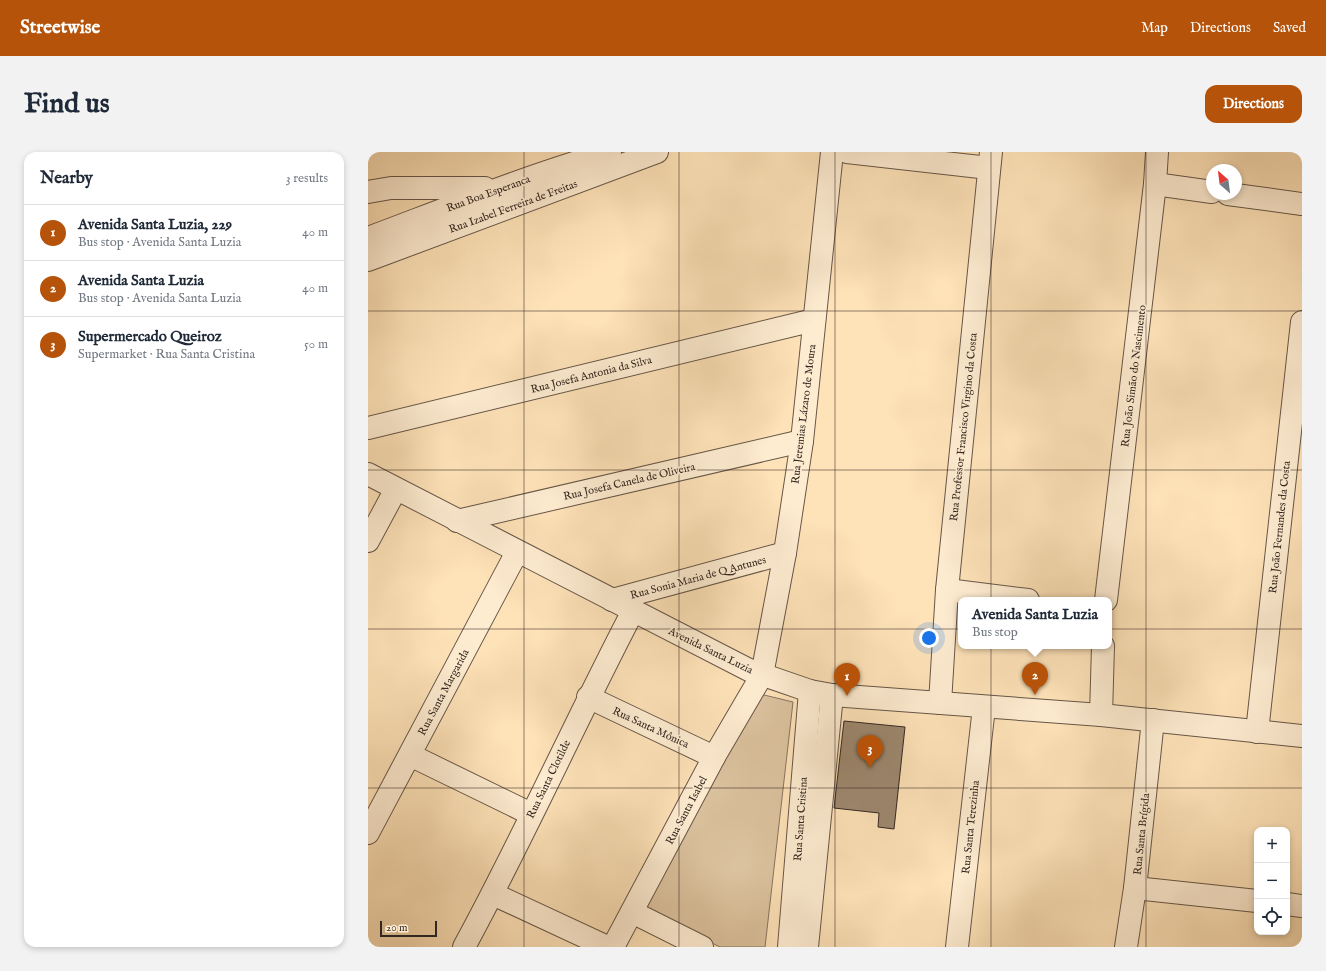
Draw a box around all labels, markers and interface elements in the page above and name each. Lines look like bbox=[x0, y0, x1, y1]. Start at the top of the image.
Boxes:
text: Streetwise bbox=[20, 16, 100, 40]
text: Map bbox=[1141, 19, 1168, 37]
text: Directions bbox=[1190, 19, 1251, 37]
text: Saved bbox=[1273, 19, 1306, 37]
button: Directions bbox=[1205, 85, 1302, 123]
text: Find us bbox=[24, 87, 110, 122]
north arrow bbox=[1206, 164, 1242, 200]
text: Nearby bbox=[40, 168, 93, 189]
text: 3 results bbox=[286, 170, 328, 187]
street label: Rua Boa Esperanca bbox=[445, 172, 532, 216]
street label: Rua Izabel Ferreira de Freitas bbox=[447, 177, 580, 237]
text: Avenida Santa Luzia, 229 bbox=[78, 215, 232, 234]
text: 1 bbox=[51, 224, 55, 241]
text: 40 m bbox=[302, 224, 328, 241]
text: Bus stop · Avenida Santa Luzia bbox=[78, 234, 241, 251]
text: Avenida Santa Luzia bbox=[78, 271, 204, 290]
text: 2 bbox=[50, 280, 56, 297]
text: 40 m bbox=[302, 280, 328, 297]
text: Bus stop · Avenida Santa Luzia bbox=[78, 290, 241, 307]
street label: Rua João Simão do Nascimento bbox=[1118, 304, 1150, 448]
text: Supermercado Queiroz bbox=[78, 327, 222, 346]
street label: Rua Professor Francisco Virgino da Costa bbox=[947, 332, 981, 522]
text: 3 bbox=[51, 336, 55, 353]
text: 50 m bbox=[304, 336, 328, 353]
street label: Rua Jeremias Lázaro de Moura bbox=[788, 343, 820, 485]
text: Supermarket · Rua Santa Cristina bbox=[78, 346, 255, 363]
street label: Rua Josefa Antonia da Silva bbox=[529, 353, 653, 397]
street label: Rua Josefa Canela de Oliveira bbox=[562, 460, 697, 504]
street label: Rua João Fernandes da Costa bbox=[1266, 460, 1294, 594]
street label: Rua Sonia Maria de Q Antunes bbox=[629, 553, 768, 603]
popup bbox=[958, 597, 1112, 649]
text: Avenida Santa Luzia bbox=[972, 605, 1098, 624]
street label: Avenida Santa Luzia bbox=[665, 624, 755, 678]
text: Bus stop bbox=[972, 624, 1018, 641]
your location bbox=[919, 628, 939, 648]
street label: Rua Santa Margarida bbox=[415, 647, 473, 738]
pin: 2 bbox=[1022, 662, 1048, 695]
pin: 1 bbox=[834, 663, 860, 696]
street label: Rua Santa Mônica bbox=[610, 704, 691, 752]
pin: 3 bbox=[857, 735, 883, 768]
street label: Rua Santa Clotilde bbox=[524, 738, 574, 821]
street label: Rua Santa Isabel bbox=[663, 774, 711, 847]
street label: Rua Santa Cristina bbox=[791, 776, 811, 862]
street label: Rua Santa Terezinha bbox=[959, 779, 983, 875]
street label: Rua Santa Brígida bbox=[1131, 792, 1153, 876]
map controls bbox=[1254, 827, 1290, 935]
button: + bbox=[1254, 827, 1290, 863]
button: − bbox=[1254, 863, 1290, 899]
button: locate bbox=[1254, 899, 1290, 935]
scale bar bbox=[380, 919, 437, 938]
text: 20 m bbox=[386, 921, 407, 935]

